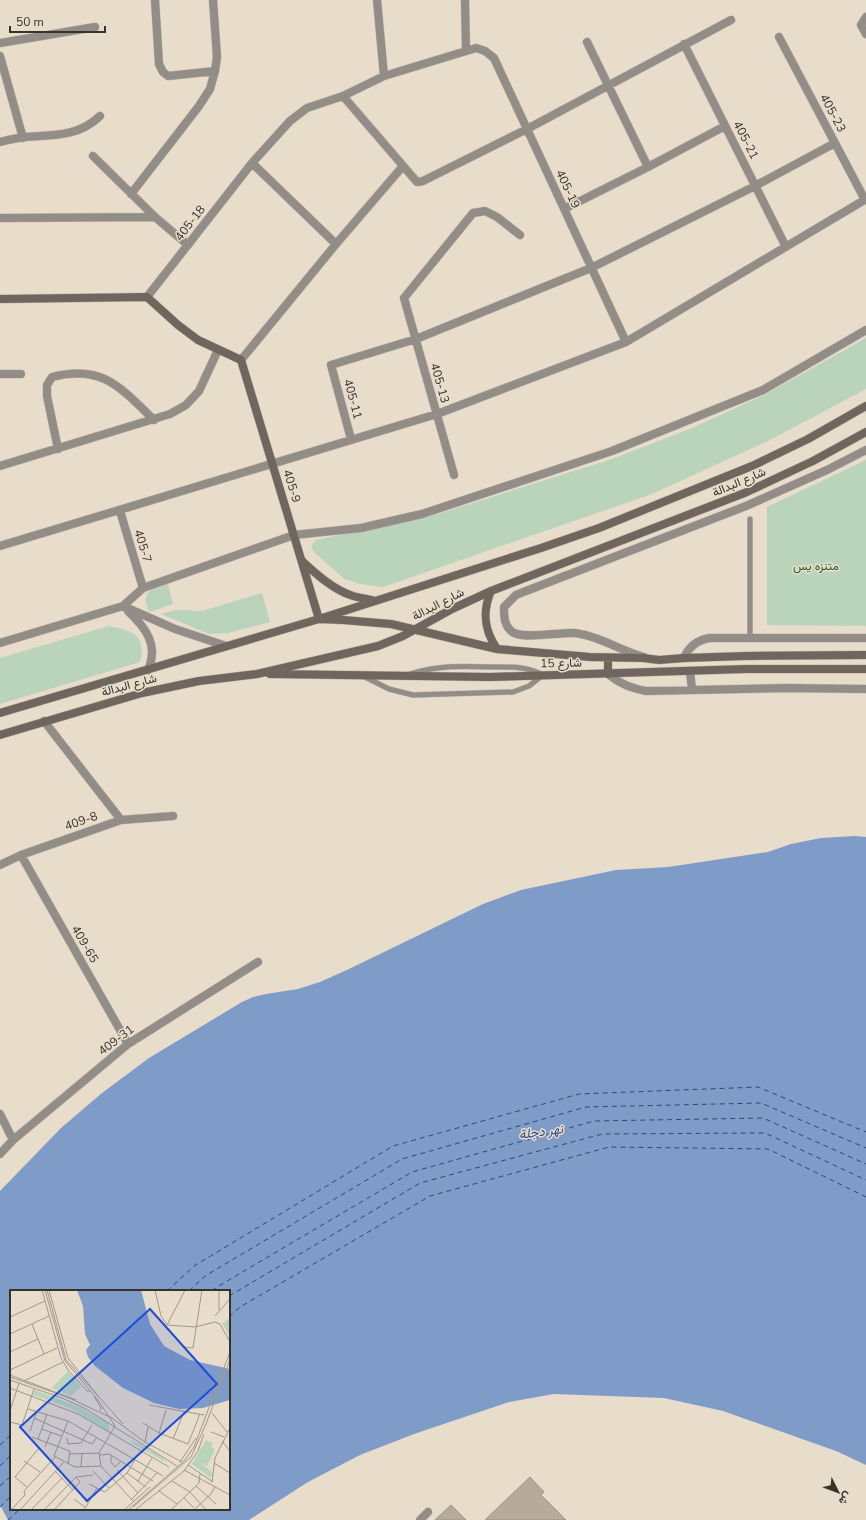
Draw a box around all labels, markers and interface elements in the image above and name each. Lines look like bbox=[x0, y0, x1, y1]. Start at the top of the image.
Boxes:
scale bar bbox=[10, 8, 105, 34]
text: 50 m bbox=[16, 14, 44, 30]
street label: 405-23 bbox=[816, 91, 850, 135]
street label: 405-21 bbox=[730, 118, 762, 162]
street label: 405-19 bbox=[552, 167, 584, 211]
street label: 405-18 bbox=[171, 202, 209, 244]
street label: 405-13 bbox=[427, 361, 453, 405]
street label: 405-11 bbox=[340, 377, 366, 421]
street label: شارع البدالة bbox=[710, 464, 769, 501]
street label: 405-9 bbox=[279, 467, 305, 505]
street label: 405-7 bbox=[130, 527, 156, 565]
park label: متنزه يس bbox=[793, 558, 839, 574]
street label: شارع البدالة bbox=[409, 584, 467, 625]
street label: شارع 15 bbox=[540, 655, 582, 672]
street label: شارع البدالة bbox=[100, 670, 159, 701]
street label: 409-8 bbox=[62, 808, 100, 834]
street label: 409-65 bbox=[68, 922, 102, 966]
street label: 409-31 bbox=[95, 1021, 137, 1059]
water label: نهر دجلة bbox=[518, 1120, 565, 1144]
inset map bbox=[10, 1290, 230, 1510]
north arrow bbox=[818, 1472, 858, 1512]
text: ش bbox=[835, 1488, 855, 1508]

